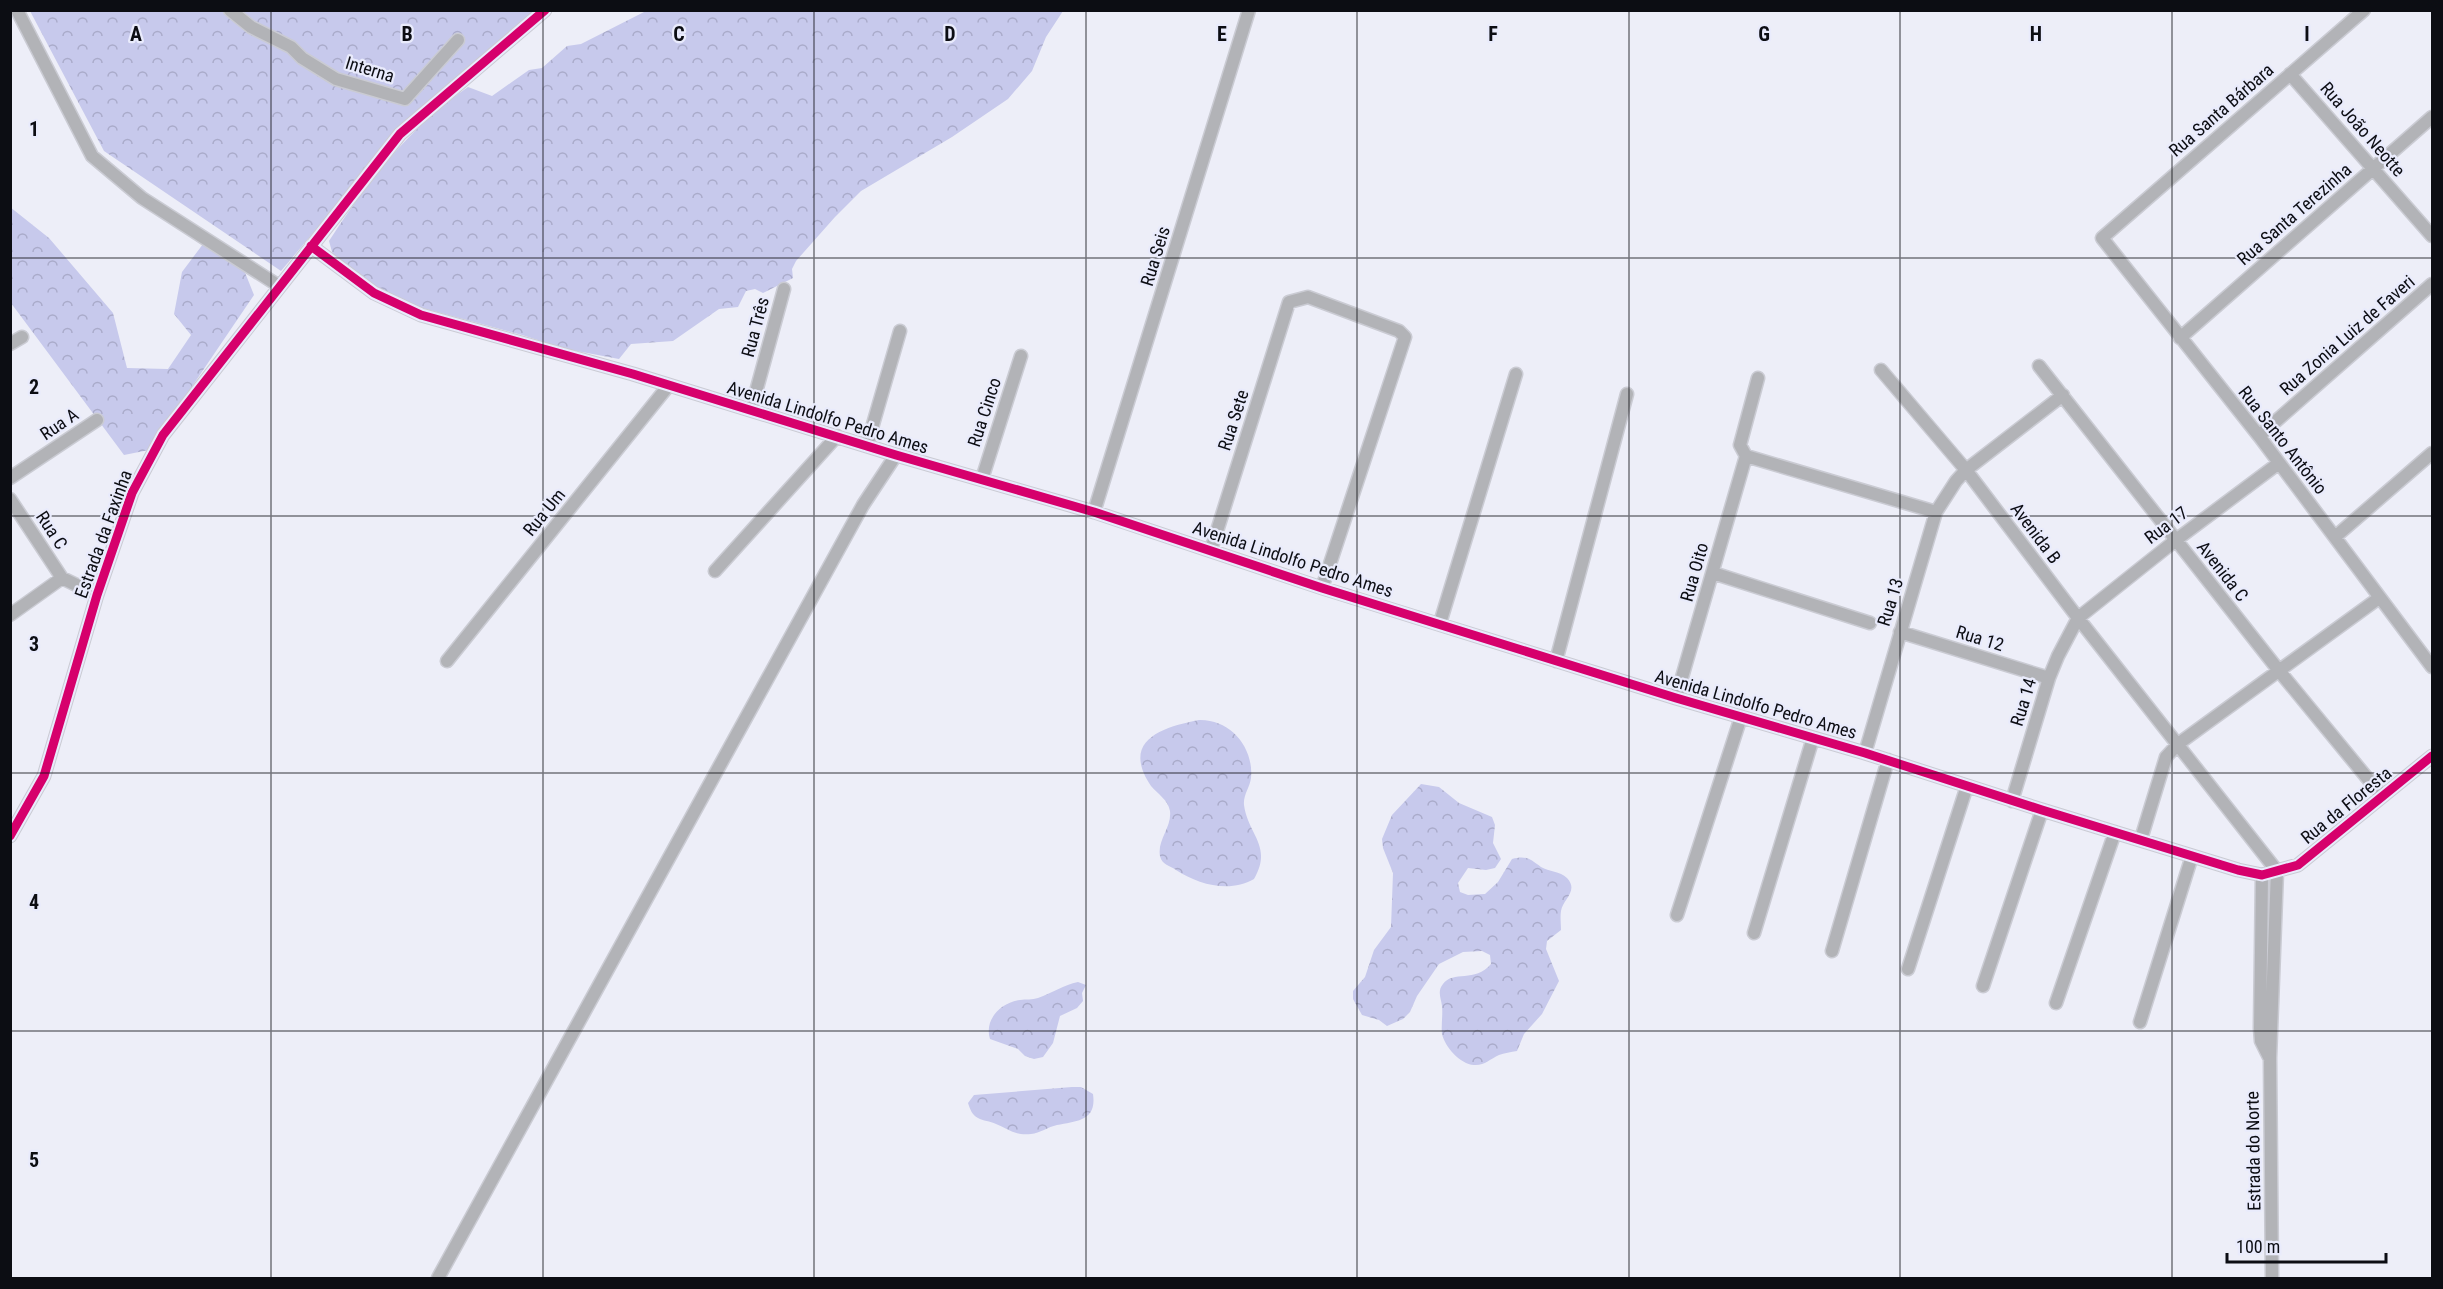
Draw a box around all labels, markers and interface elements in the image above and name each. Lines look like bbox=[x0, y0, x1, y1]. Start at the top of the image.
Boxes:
text: A bbox=[130, 22, 142, 46]
text: B bbox=[401, 22, 413, 46]
text: C bbox=[673, 22, 685, 46]
text: D bbox=[944, 22, 956, 46]
text: E bbox=[1217, 22, 1227, 46]
text: F bbox=[1488, 22, 1498, 46]
text: G bbox=[1758, 22, 1770, 46]
text: H bbox=[2030, 22, 2042, 46]
text: I bbox=[2304, 22, 2310, 46]
street label: Interna bbox=[343, 52, 397, 86]
street label: Rua Santa Bárbara bbox=[2165, 59, 2277, 161]
street label: Rua João Neotte bbox=[2316, 77, 2410, 181]
text: 1 bbox=[29, 117, 39, 141]
street label: Rua Santa Terezinha bbox=[2233, 159, 2355, 269]
street label: Rua Seis bbox=[1136, 224, 1174, 288]
street label: Rua Zonia Luiz de Faveri bbox=[2275, 271, 2419, 399]
street label: Rua Três bbox=[737, 295, 773, 359]
text: 2 bbox=[29, 375, 39, 399]
street label: Rua Cinco bbox=[963, 375, 1005, 449]
street label: Avenida Lindolfo Pedro Ames bbox=[725, 376, 931, 458]
street label: Rua Santo Antônio bbox=[2234, 382, 2332, 498]
street label: Rua Sete bbox=[1213, 387, 1253, 453]
street label: Rua A bbox=[36, 403, 83, 444]
street label: Estrada da Faxinha bbox=[70, 467, 136, 601]
street label: Rua Um bbox=[519, 484, 569, 540]
street label: Avenida B bbox=[2006, 499, 2066, 567]
street label: Rua 17 bbox=[2140, 502, 2192, 548]
street label: Rua C bbox=[32, 507, 72, 553]
street label: Avenida Lindolfo Pedro Ames bbox=[1190, 517, 1396, 601]
street label: Avenida C bbox=[2193, 537, 2253, 605]
street label: Rua Oito bbox=[1676, 540, 1712, 604]
street label: Rua 13 bbox=[1873, 576, 1907, 628]
street label: Rua 12 bbox=[1954, 621, 2007, 655]
text: 3 bbox=[29, 632, 39, 656]
street label: Avenida Lindolfo Pedro Ames bbox=[1653, 665, 1859, 743]
street label: Rua 14 bbox=[2006, 675, 2040, 728]
street label: Rua da Floresta bbox=[2296, 762, 2396, 848]
text: 4 bbox=[29, 890, 39, 914]
street label: Estrada do Norte bbox=[2241, 1091, 2265, 1211]
text: 5 bbox=[29, 1148, 39, 1172]
scale bar bbox=[2227, 1226, 2386, 1264]
text: 100 m bbox=[2236, 1236, 2280, 1257]

